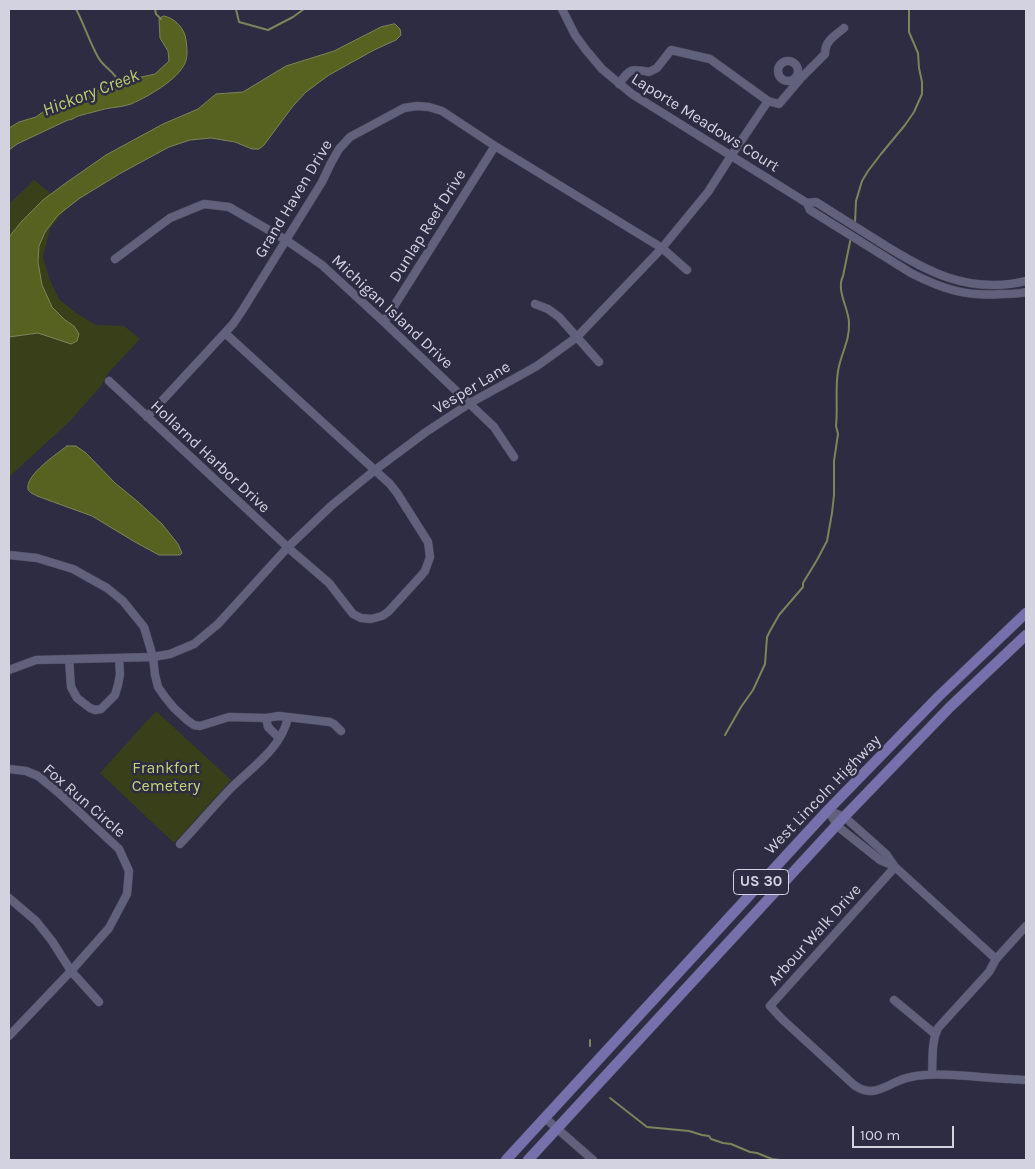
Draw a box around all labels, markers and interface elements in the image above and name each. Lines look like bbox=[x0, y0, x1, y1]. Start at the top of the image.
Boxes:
water label: Hickory Creek bbox=[40, 65, 142, 121]
street label: Laporte Meadows Court bbox=[627, 70, 783, 176]
street label: Grand Haven Drive bbox=[251, 136, 337, 262]
street label: Dunlap Reef Drive bbox=[386, 166, 470, 286]
street label: Michigan Island Drive bbox=[327, 251, 457, 373]
street label: Vesper Lane bbox=[430, 358, 514, 418]
street label: Hollarnd Harbor Drive bbox=[146, 397, 274, 517]
street label: West Lincoln Highway bbox=[761, 731, 885, 859]
park label: Frankfort Cemetery bbox=[132, 758, 200, 796]
street label: Fox Run Circle bbox=[39, 760, 129, 842]
road number: US 30 bbox=[734, 870, 788, 894]
street label: Arbour Walk Drive bbox=[764, 880, 866, 990]
scale bar bbox=[855, 1116, 958, 1148]
text: 100 m bbox=[860, 1126, 900, 1144]

